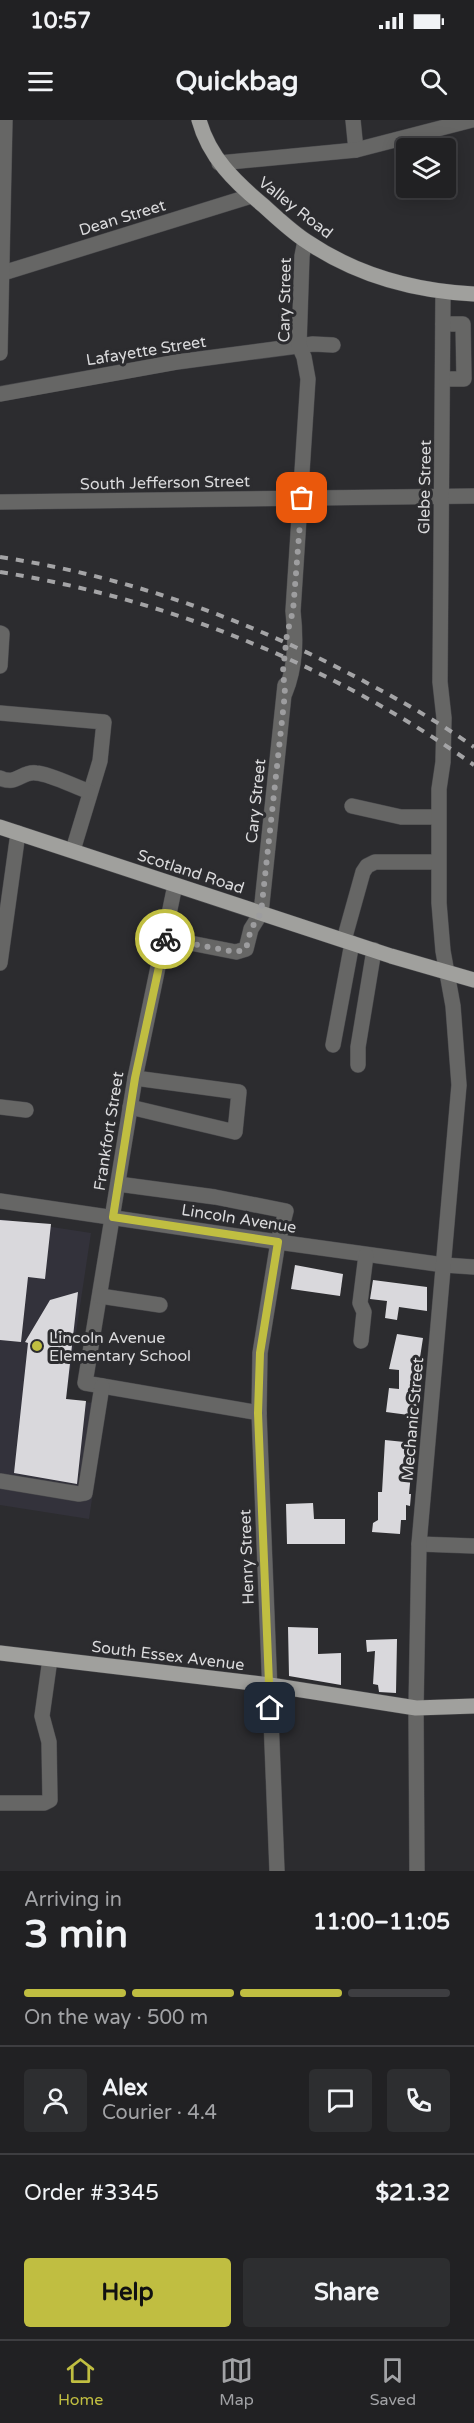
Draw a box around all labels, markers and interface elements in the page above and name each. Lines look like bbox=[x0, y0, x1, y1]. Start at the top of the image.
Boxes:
text: 10:57 bbox=[30, 8, 91, 34]
icon: menu bbox=[24, 65, 57, 98]
text: Quickbag bbox=[175, 65, 299, 98]
icon: search bbox=[417, 65, 450, 98]
map controls bbox=[396, 138, 456, 198]
button: layers bbox=[396, 138, 456, 198]
street label: Valley Road bbox=[254, 172, 337, 243]
street label: Dean Street bbox=[77, 195, 168, 241]
street label: Cary Street bbox=[274, 257, 296, 343]
street label: Lafayette Street bbox=[85, 332, 208, 370]
street label: Glebe Street bbox=[414, 440, 436, 534]
street label: South Jefferson Street bbox=[80, 472, 250, 494]
pin bbox=[276, 472, 327, 523]
icon: bag bbox=[285, 481, 318, 514]
street label: Cary Street bbox=[242, 758, 270, 844]
street label: Scotland Road bbox=[135, 845, 247, 899]
courier bbox=[135, 909, 195, 969]
icon: bike bbox=[149, 923, 182, 956]
street label: Frankfort Street bbox=[90, 1070, 128, 1192]
street label: Lincoln Avenue bbox=[180, 1200, 298, 1238]
place label: Lincoln Avenue Elementary School bbox=[49, 1328, 191, 1366]
marker: Lincoln Avenue Elementary School bbox=[30, 1339, 44, 1353]
street label: Mechanic Street bbox=[398, 1357, 428, 1482]
street label: Henry Street bbox=[235, 1509, 259, 1605]
street label: South Essex Avenue bbox=[90, 1637, 245, 1675]
pin bbox=[244, 1682, 295, 1733]
icon: home bbox=[253, 1691, 286, 1724]
text: Arriving in bbox=[24, 1888, 122, 1912]
text: 11:00–11:05 bbox=[313, 1909, 450, 1935]
text: 3 min bbox=[24, 1911, 128, 1958]
text: On the way · 500 m bbox=[24, 2006, 208, 2030]
button: person bbox=[24, 2069, 87, 2132]
button: chat bbox=[309, 2069, 372, 2132]
button: phone bbox=[387, 2069, 450, 2132]
text: Alex bbox=[102, 2075, 148, 2101]
text: Courier · 4.4 bbox=[102, 2101, 217, 2125]
text: Order #3345 bbox=[24, 2180, 159, 2206]
text: $21.32 bbox=[375, 2180, 450, 2206]
button: Help bbox=[24, 2258, 231, 2327]
button: Share bbox=[243, 2258, 450, 2327]
tab: Home bbox=[58, 2354, 103, 2410]
tab: Map bbox=[219, 2354, 254, 2410]
tab: Saved bbox=[370, 2354, 416, 2410]

